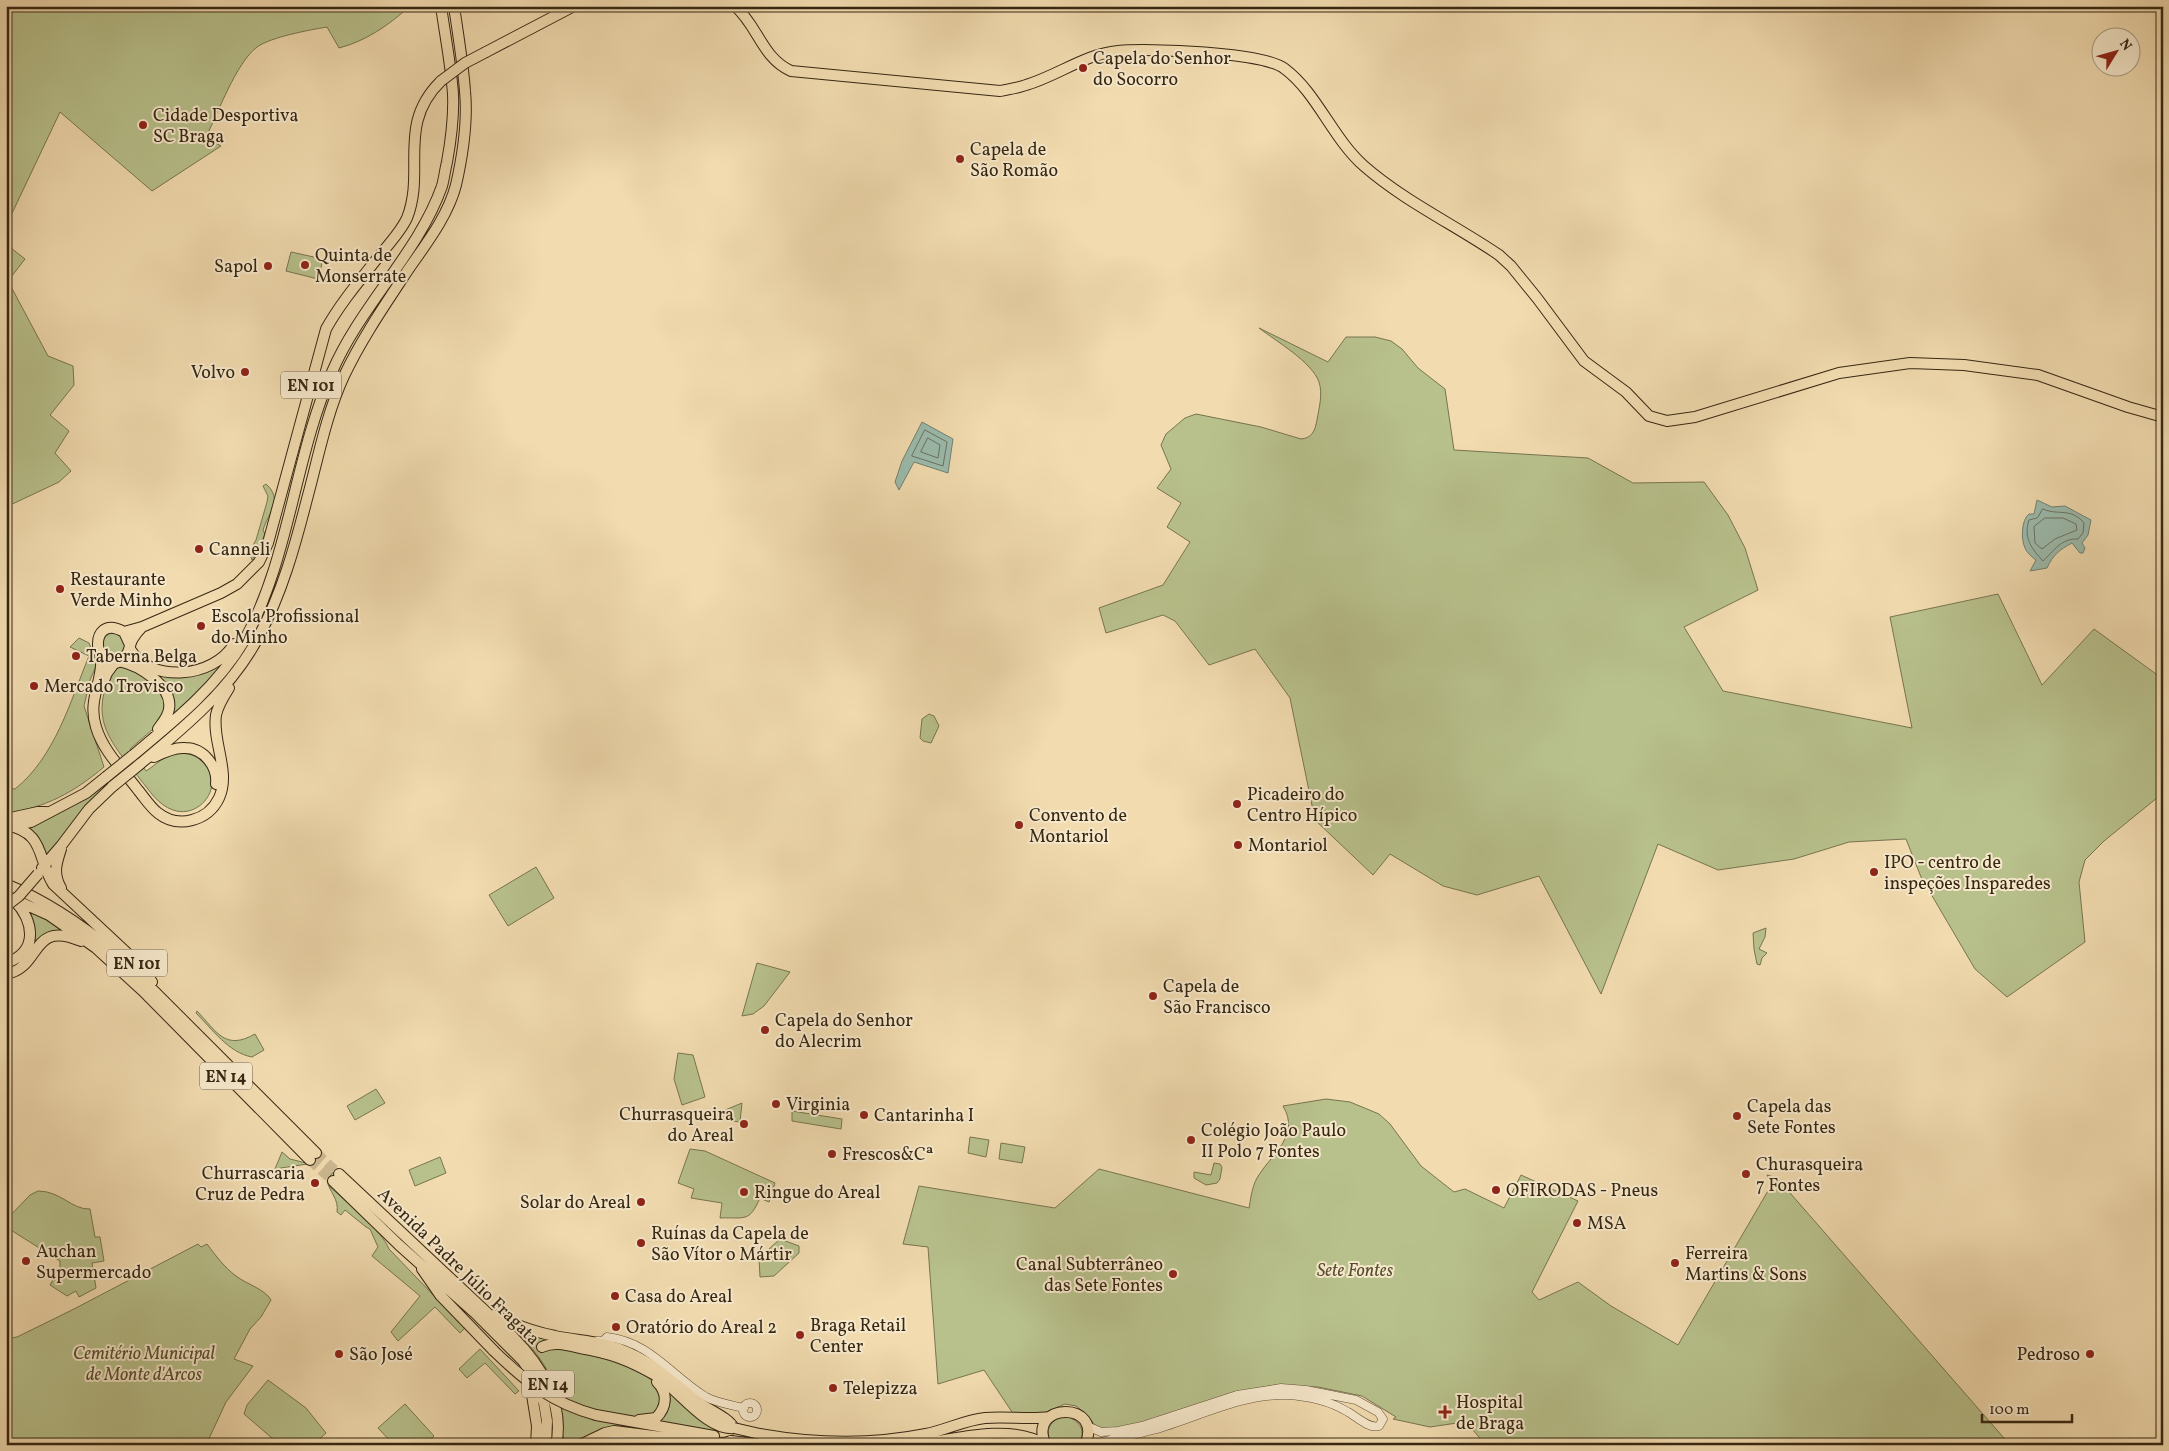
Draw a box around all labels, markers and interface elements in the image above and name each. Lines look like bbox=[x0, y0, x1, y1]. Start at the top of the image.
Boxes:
north arrow bbox=[2092, 28, 2142, 78]
text: N bbox=[2115, 35, 2136, 55]
place label: Capela do Senhor do Socorro bbox=[1093, 47, 1231, 93]
marker: Capela do Senhor do Socorro bbox=[1077, 62, 1089, 74]
place label: Cidade Desportiva SC Braga bbox=[153, 104, 299, 150]
marker: Cidade Desportiva SC Braga bbox=[137, 119, 149, 131]
place label: Capela de São Romão bbox=[970, 138, 1058, 184]
marker: Capela de São Romão bbox=[954, 153, 966, 165]
place label: Quinta de Monserrate bbox=[315, 244, 406, 290]
place label: Sapol bbox=[214, 255, 258, 280]
marker: Quinta de Monserrate bbox=[299, 259, 311, 271]
marker: Sapol bbox=[262, 260, 274, 272]
place label: Volvo bbox=[191, 361, 235, 386]
marker: Volvo bbox=[239, 366, 251, 378]
road number: EN 101 bbox=[281, 372, 341, 398]
place label: Canneli bbox=[209, 538, 271, 563]
marker: Canneli bbox=[193, 543, 205, 555]
place label: Restaurante Verde Minho bbox=[70, 568, 172, 614]
marker: Restaurante Verde Minho bbox=[54, 583, 66, 595]
place label: Escola Profissional do Minho bbox=[211, 605, 359, 651]
marker: Escola Profissional do Minho bbox=[195, 620, 207, 632]
place label: Taberna Belga bbox=[86, 645, 197, 670]
marker: Taberna Belga bbox=[70, 650, 82, 662]
place label: Mercado Trovisco bbox=[44, 675, 183, 700]
marker: Mercado Trovisco bbox=[28, 680, 40, 692]
place label: Picadeiro do Centro Hípico bbox=[1247, 783, 1357, 829]
marker: Picadeiro do Centro Hípico bbox=[1231, 798, 1243, 810]
place label: Convento de Montariol bbox=[1029, 804, 1127, 850]
marker: Convento de Montariol bbox=[1013, 819, 1025, 831]
place label: Montariol bbox=[1248, 834, 1328, 859]
marker: Montariol bbox=[1232, 839, 1244, 851]
place label: IPO - centro de inspeções Insparedes bbox=[1884, 851, 2051, 897]
marker: IPO - centro de inspeções Insparedes bbox=[1868, 866, 1880, 878]
road number: EN 101 bbox=[107, 950, 167, 976]
place label: Capela de São Francisco bbox=[1163, 975, 1271, 1021]
marker: Capela de São Francisco bbox=[1147, 990, 1159, 1002]
place label: Capela do Senhor do Alecrim bbox=[775, 1009, 913, 1055]
marker: Capela do Senhor do Alecrim bbox=[759, 1024, 771, 1036]
road number: EN 14 bbox=[200, 1062, 252, 1090]
place label: Virginia bbox=[786, 1093, 850, 1118]
place label: Capela das Sete Fontes bbox=[1747, 1095, 1836, 1141]
marker: Virginia bbox=[770, 1098, 782, 1110]
place label: Churrasqueira do Areal bbox=[619, 1103, 734, 1149]
place label: Cantarinha I bbox=[874, 1104, 974, 1129]
marker: Cantarinha I bbox=[858, 1109, 870, 1121]
marker: Capela das Sete Fontes bbox=[1731, 1110, 1743, 1122]
marker: Churrasqueira do Areal bbox=[738, 1118, 750, 1130]
place label: Colégio João Paulo II Polo 7 Fontes bbox=[1201, 1119, 1346, 1165]
marker: Colégio João Paulo II Polo 7 Fontes bbox=[1185, 1134, 1197, 1146]
place label: Frescos&Cª bbox=[842, 1143, 934, 1168]
marker: Frescos&Cª bbox=[826, 1148, 838, 1160]
place label: Churasqueira 7 Fontes bbox=[1756, 1153, 1863, 1199]
place label: Churrascaria Cruz de Pedra bbox=[195, 1162, 305, 1208]
marker: Churasqueira 7 Fontes bbox=[1740, 1168, 1752, 1180]
marker: Churrascaria Cruz de Pedra bbox=[309, 1177, 321, 1189]
place label: OFIRODAS - Pneus bbox=[1506, 1179, 1658, 1204]
place label: Ringue do Areal bbox=[754, 1181, 880, 1206]
street label: Avenida Padre Júlio Fragata bbox=[371, 1183, 545, 1351]
marker: OFIRODAS - Pneus bbox=[1490, 1184, 1502, 1196]
marker: Ringue do Areal bbox=[738, 1186, 750, 1198]
place label: Solar do Areal bbox=[520, 1191, 631, 1216]
marker: Solar do Areal bbox=[635, 1196, 647, 1208]
place label: MSA bbox=[1587, 1212, 1627, 1237]
marker: MSA bbox=[1571, 1217, 1583, 1229]
place label: Ruínas da Capela de São Vítor o Mártir bbox=[651, 1222, 809, 1268]
marker: Ruínas da Capela de São Vítor o Mártir bbox=[635, 1237, 647, 1249]
place label: Auchan Supermercado bbox=[36, 1240, 151, 1286]
place label: Ferreira Martins & Sons bbox=[1685, 1242, 1807, 1288]
place label: Canal Subterrâneo das Sete Fontes bbox=[1016, 1253, 1163, 1299]
marker: Auchan Supermercado bbox=[20, 1255, 32, 1267]
marker: Ferreira Martins & Sons bbox=[1669, 1257, 1681, 1269]
park label: Sete Fontes bbox=[1317, 1259, 1393, 1284]
marker: Canal Subterrâneo das Sete Fontes bbox=[1167, 1268, 1179, 1280]
place label: Casa do Areal bbox=[625, 1285, 732, 1310]
marker: Casa do Areal bbox=[609, 1290, 621, 1302]
place label: Braga Retail Center bbox=[810, 1314, 906, 1360]
place label: Oratório do Areal 2 bbox=[626, 1316, 777, 1341]
marker: Oratório do Areal 2 bbox=[610, 1321, 622, 1333]
marker: Braga Retail Center bbox=[794, 1329, 806, 1341]
park label: Cemitério Municipal de Monte d'Arcos bbox=[73, 1342, 216, 1388]
place label: São José bbox=[349, 1343, 413, 1368]
place label: Pedroso bbox=[2017, 1343, 2080, 1368]
marker: São José bbox=[333, 1348, 345, 1360]
marker: Pedroso bbox=[2084, 1348, 2096, 1360]
road number: EN 14 bbox=[522, 1370, 574, 1398]
place label: Telepizza bbox=[843, 1377, 917, 1402]
marker: Telepizza bbox=[827, 1382, 839, 1394]
place label: Hospital de Braga bbox=[1456, 1391, 1524, 1437]
scale bar bbox=[1982, 1391, 2072, 1423]
text: 100 m bbox=[1989, 1400, 2029, 1421]
marker: Hospital de Braga bbox=[1438, 1405, 1452, 1419]

